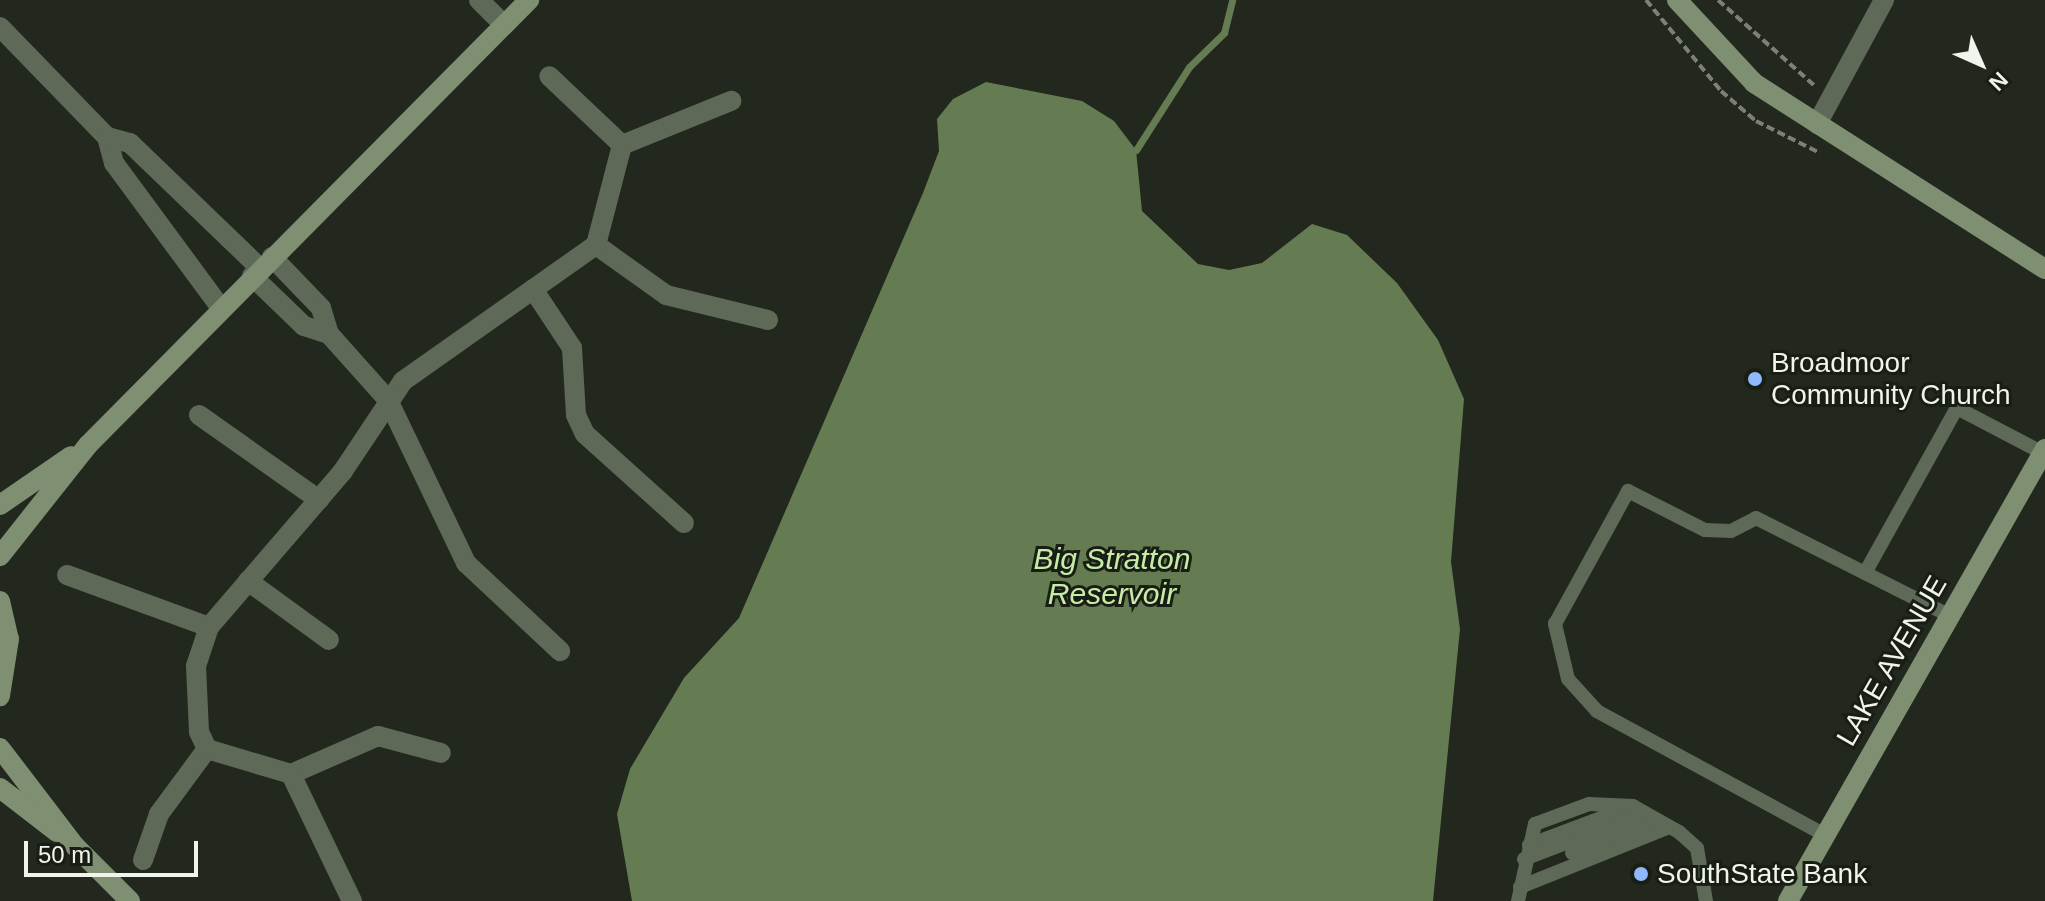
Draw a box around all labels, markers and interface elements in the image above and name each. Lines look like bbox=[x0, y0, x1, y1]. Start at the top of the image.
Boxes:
north arrow bbox=[1941, 24, 2021, 104]
text: N bbox=[1984, 67, 2013, 96]
place label: Broadmoor Community Church bbox=[1771, 346, 2011, 412]
marker: Broadmoor Community Church bbox=[1746, 370, 1764, 388]
water label: Big Stratton Reservoir bbox=[1034, 541, 1190, 612]
street label: LAKE AVENUE bbox=[1829, 569, 1955, 753]
scale bar bbox=[28, 825, 202, 875]
text: 50 m bbox=[38, 841, 91, 868]
place label: SouthState Bank bbox=[1657, 857, 1867, 891]
marker: SouthState Bank bbox=[1632, 865, 1650, 883]

